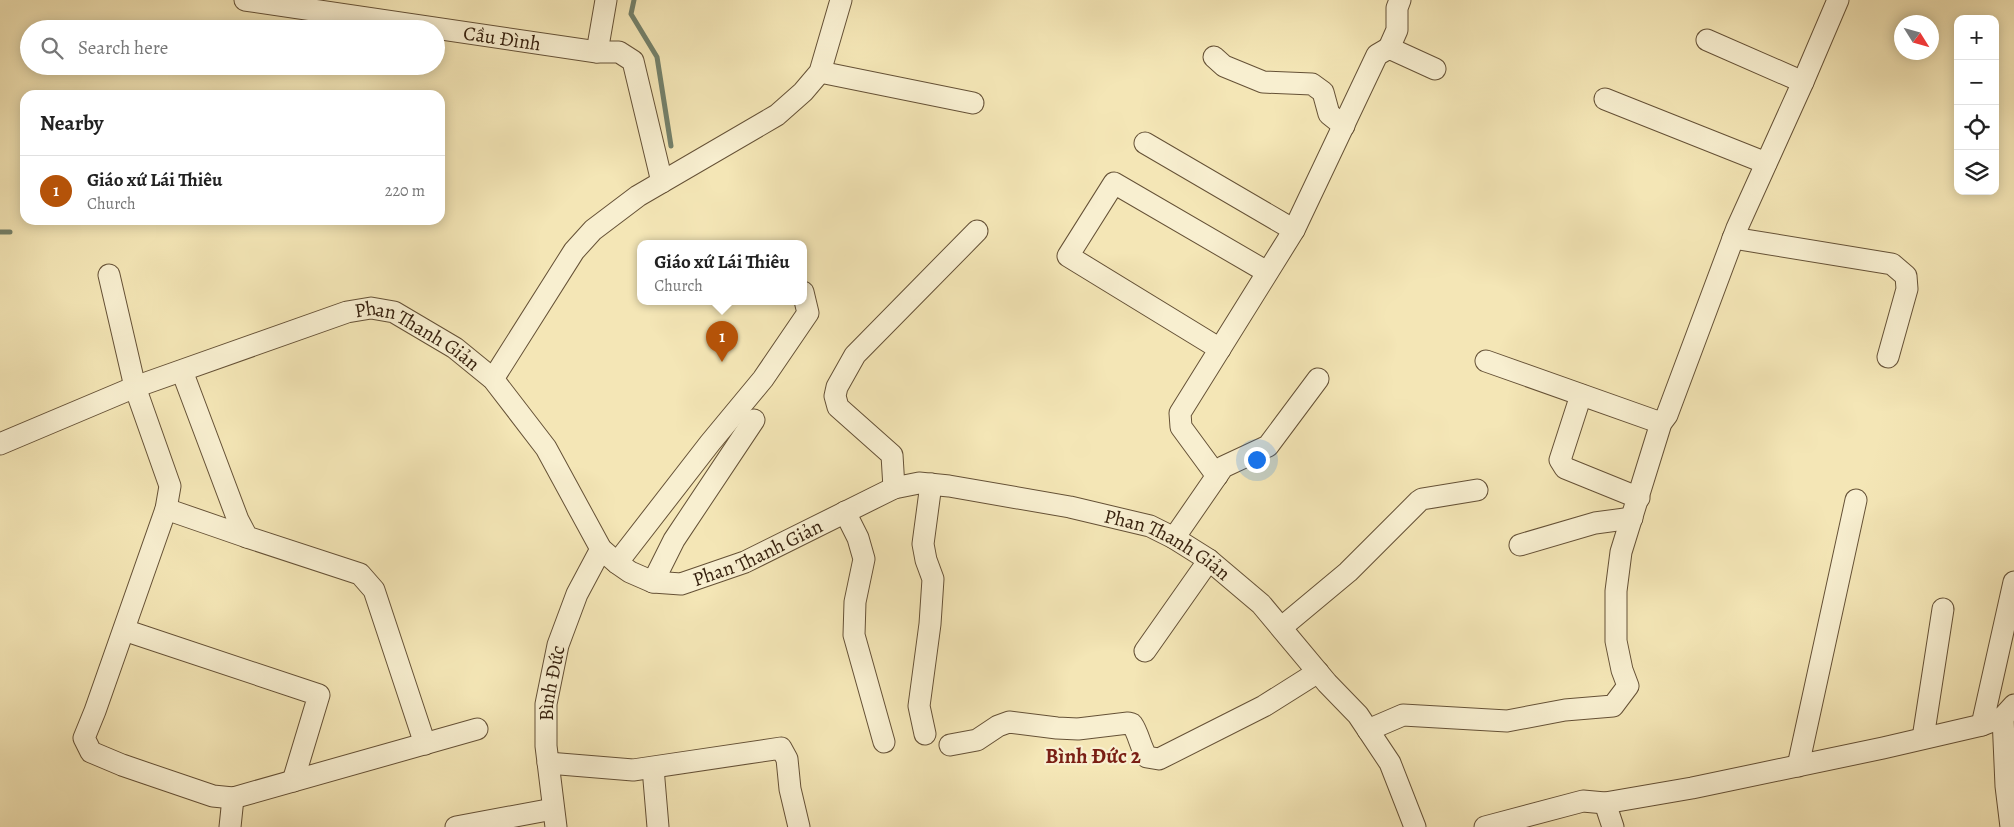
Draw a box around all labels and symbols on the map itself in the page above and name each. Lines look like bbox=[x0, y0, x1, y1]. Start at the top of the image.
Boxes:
north arrow bbox=[1894, 15, 1939, 60]
street label: Cầu Đình bbox=[461, 19, 543, 58]
street label: Phan Thanh Giản bbox=[353, 294, 486, 377]
pin: 1 bbox=[706, 321, 738, 362]
your location bbox=[1244, 447, 1270, 473]
street label: Phan Thanh Giản bbox=[1101, 503, 1236, 587]
street label: Phan Thanh Giản bbox=[689, 513, 827, 593]
street label: Bình Đức bbox=[533, 643, 572, 721]
district label: Bình Đức 2 bbox=[1045, 742, 1141, 770]

